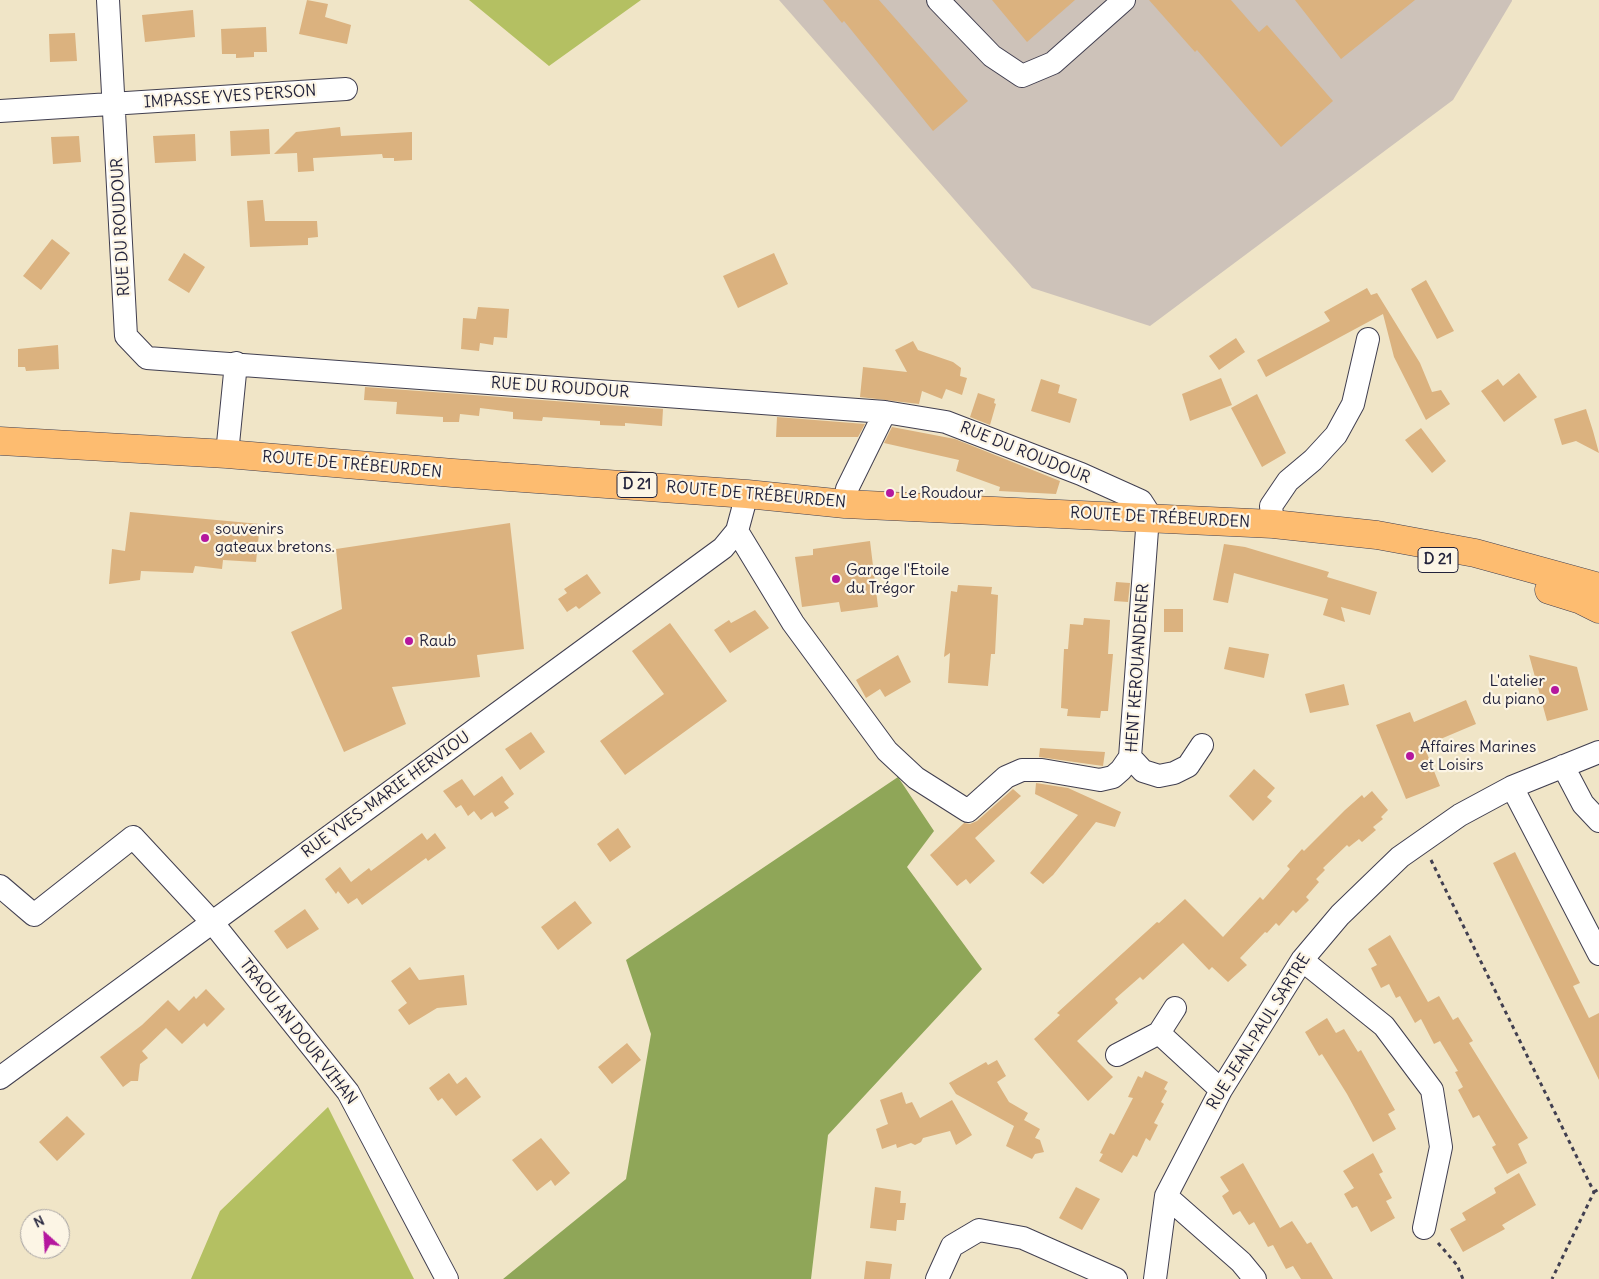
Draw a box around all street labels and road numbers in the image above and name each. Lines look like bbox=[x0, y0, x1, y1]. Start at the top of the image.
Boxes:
street label: IMPASSE YVES PERSON bbox=[143, 81, 317, 113]
street label: RUE DU ROUDOUR bbox=[108, 157, 134, 297]
street label: RUE DU ROUDOUR bbox=[490, 374, 630, 402]
street label: RUE DU ROUDOUR bbox=[957, 418, 1093, 488]
street label: ROUTE DE TRÉBEURDEN bbox=[261, 448, 443, 482]
road number: D 21 bbox=[617, 472, 657, 498]
street label: ROUTE DE TRÉBEURDEN bbox=[665, 478, 847, 512]
street label: ROUTE DE TRÉBEURDEN bbox=[1069, 504, 1251, 532]
road number: D 21 bbox=[1418, 548, 1458, 572]
street label: HENT KEROUANDENER bbox=[1123, 583, 1153, 753]
street label: RUE YVES-MARIE HERVIOU bbox=[298, 728, 474, 862]
street label: RUE JEAN-PAUL SARTRE bbox=[1203, 951, 1315, 1113]
street label: TRAOU AN DOUR VIHAN bbox=[235, 955, 361, 1109]

